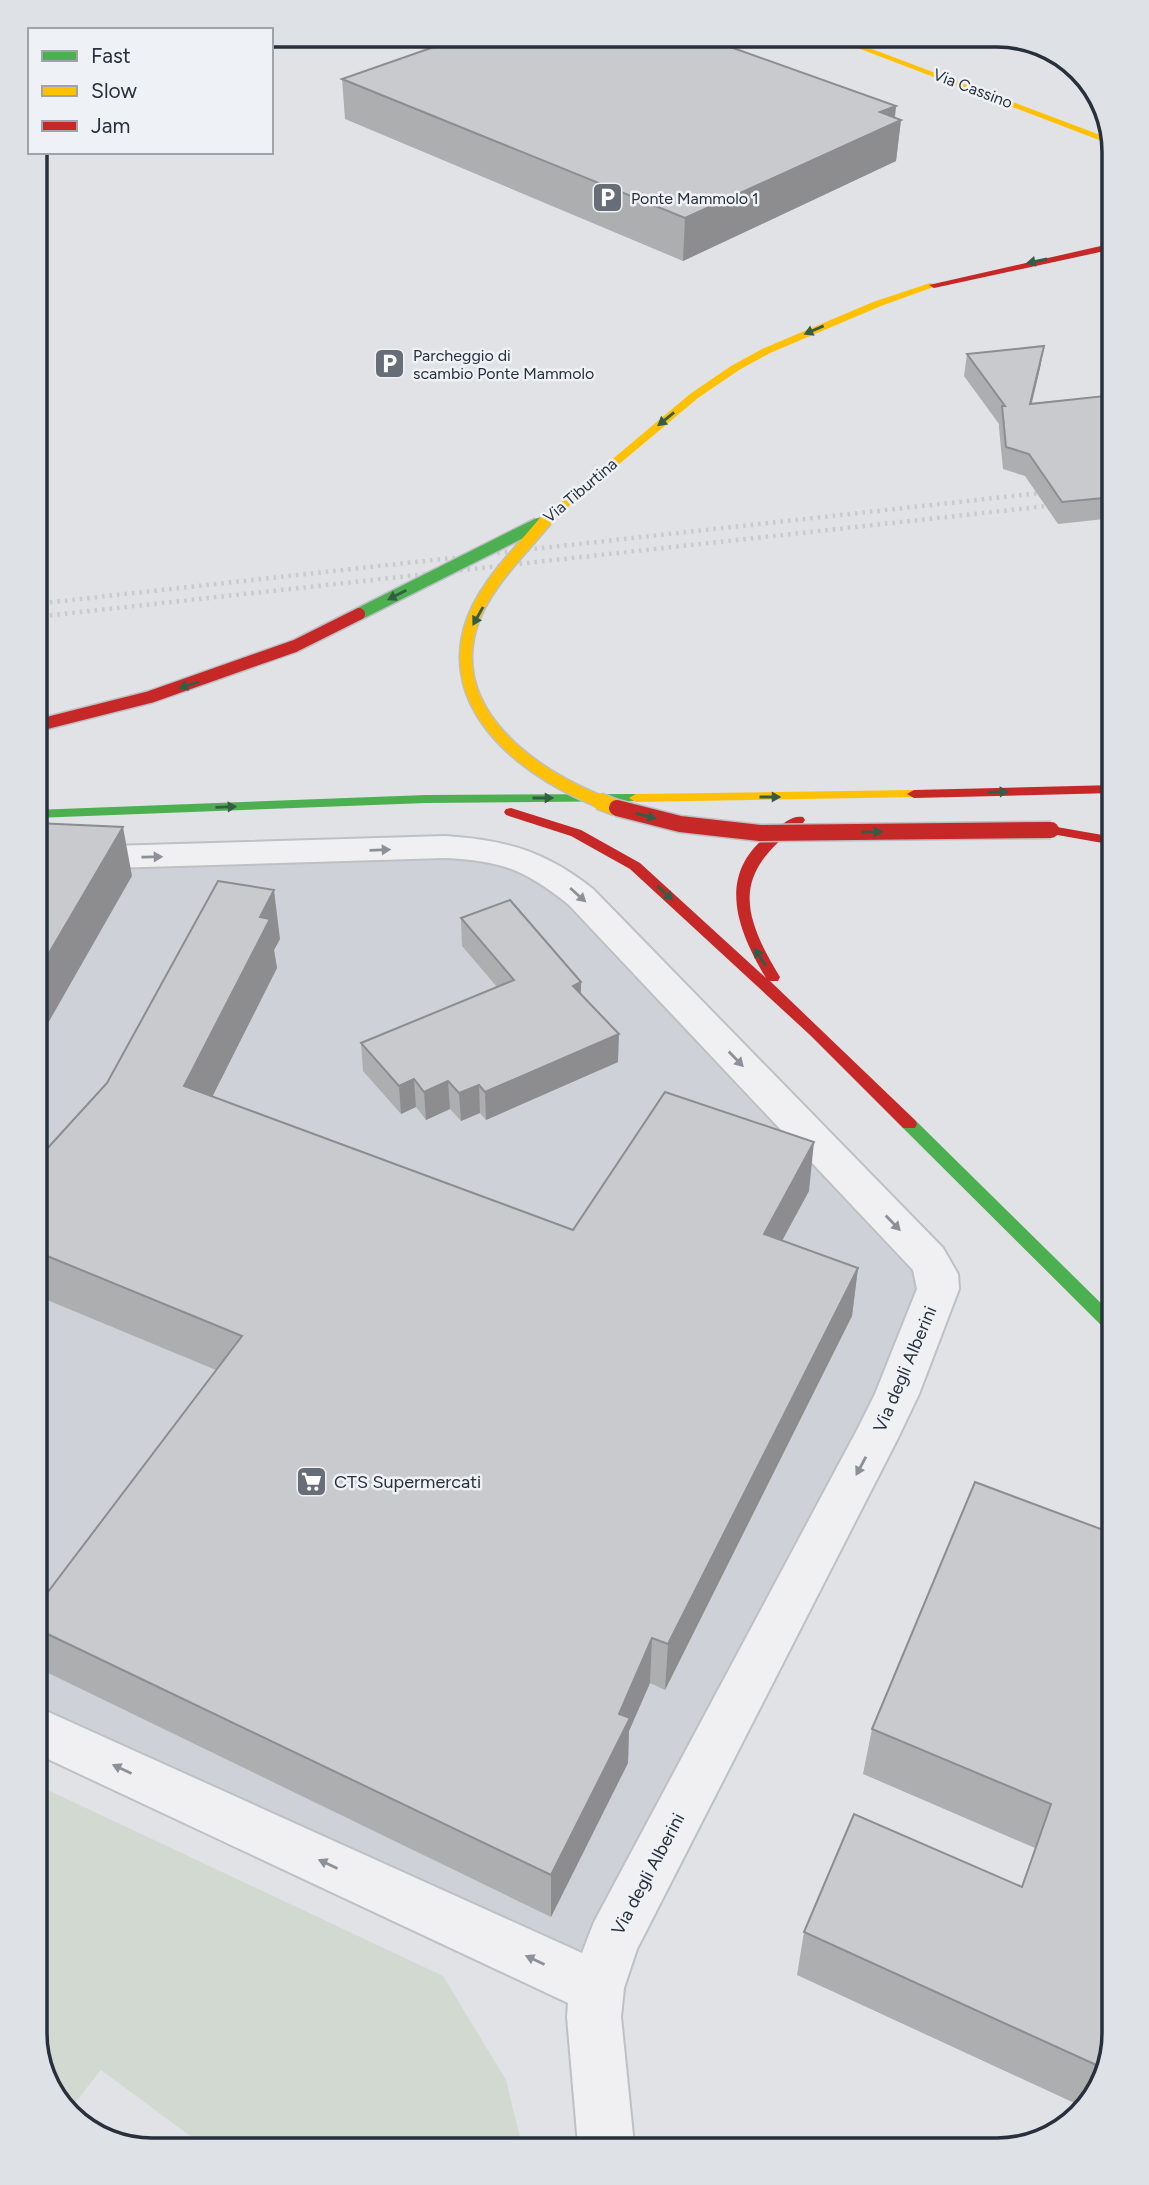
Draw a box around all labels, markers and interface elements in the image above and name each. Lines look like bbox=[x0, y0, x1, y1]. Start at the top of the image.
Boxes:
legend bbox=[28, 28, 273, 154]
text: Fast bbox=[91, 43, 131, 68]
street label: Via Cassino bbox=[930, 65, 1015, 112]
text: Slow bbox=[91, 78, 137, 103]
text: Jam bbox=[91, 113, 130, 138]
parking icon: Ponte Mammolo 1 bbox=[591, 181, 625, 215]
place label: Ponte Mammolo 1 bbox=[631, 189, 759, 208]
one-way arrow bbox=[1026, 255, 1048, 266]
one-way arrow bbox=[803, 324, 824, 335]
place label: Parcheggio di scambio Ponte Mammolo bbox=[413, 346, 594, 383]
parking icon: Parcheggio di scambio Ponte Mammolo bbox=[373, 347, 407, 381]
one-way arrow bbox=[658, 411, 676, 426]
street label: Via Tiburtina bbox=[540, 454, 621, 527]
one-way arrow bbox=[387, 590, 407, 601]
one-way arrow bbox=[472, 606, 484, 625]
one-way arrow bbox=[178, 680, 199, 690]
one-way arrow bbox=[987, 786, 1009, 798]
one-way arrow bbox=[760, 791, 782, 803]
one-way arrow bbox=[532, 792, 554, 804]
one-way arrow bbox=[215, 801, 237, 812]
one-way arrow bbox=[635, 811, 657, 822]
one-way arrow bbox=[861, 826, 883, 838]
one-way arrow bbox=[369, 845, 391, 856]
one-way arrow bbox=[142, 851, 164, 862]
one-way arrow bbox=[656, 885, 673, 901]
one-way arrow bbox=[569, 887, 587, 903]
one-way arrow bbox=[753, 948, 767, 966]
one-way arrow bbox=[727, 1050, 744, 1067]
one-way arrow bbox=[885, 1214, 901, 1231]
street label: Via degli Alberini bbox=[869, 1303, 941, 1435]
one-way arrow bbox=[855, 1456, 866, 1476]
supermarket icon: CTS Supermercati bbox=[294, 1465, 328, 1499]
place label: CTS Supermercati bbox=[334, 1471, 481, 1493]
one-way arrow bbox=[112, 1763, 132, 1775]
street label: Via degli Alberini bbox=[607, 1809, 689, 1939]
one-way arrow bbox=[318, 1859, 339, 1870]
one-way arrow bbox=[525, 1954, 545, 1966]

